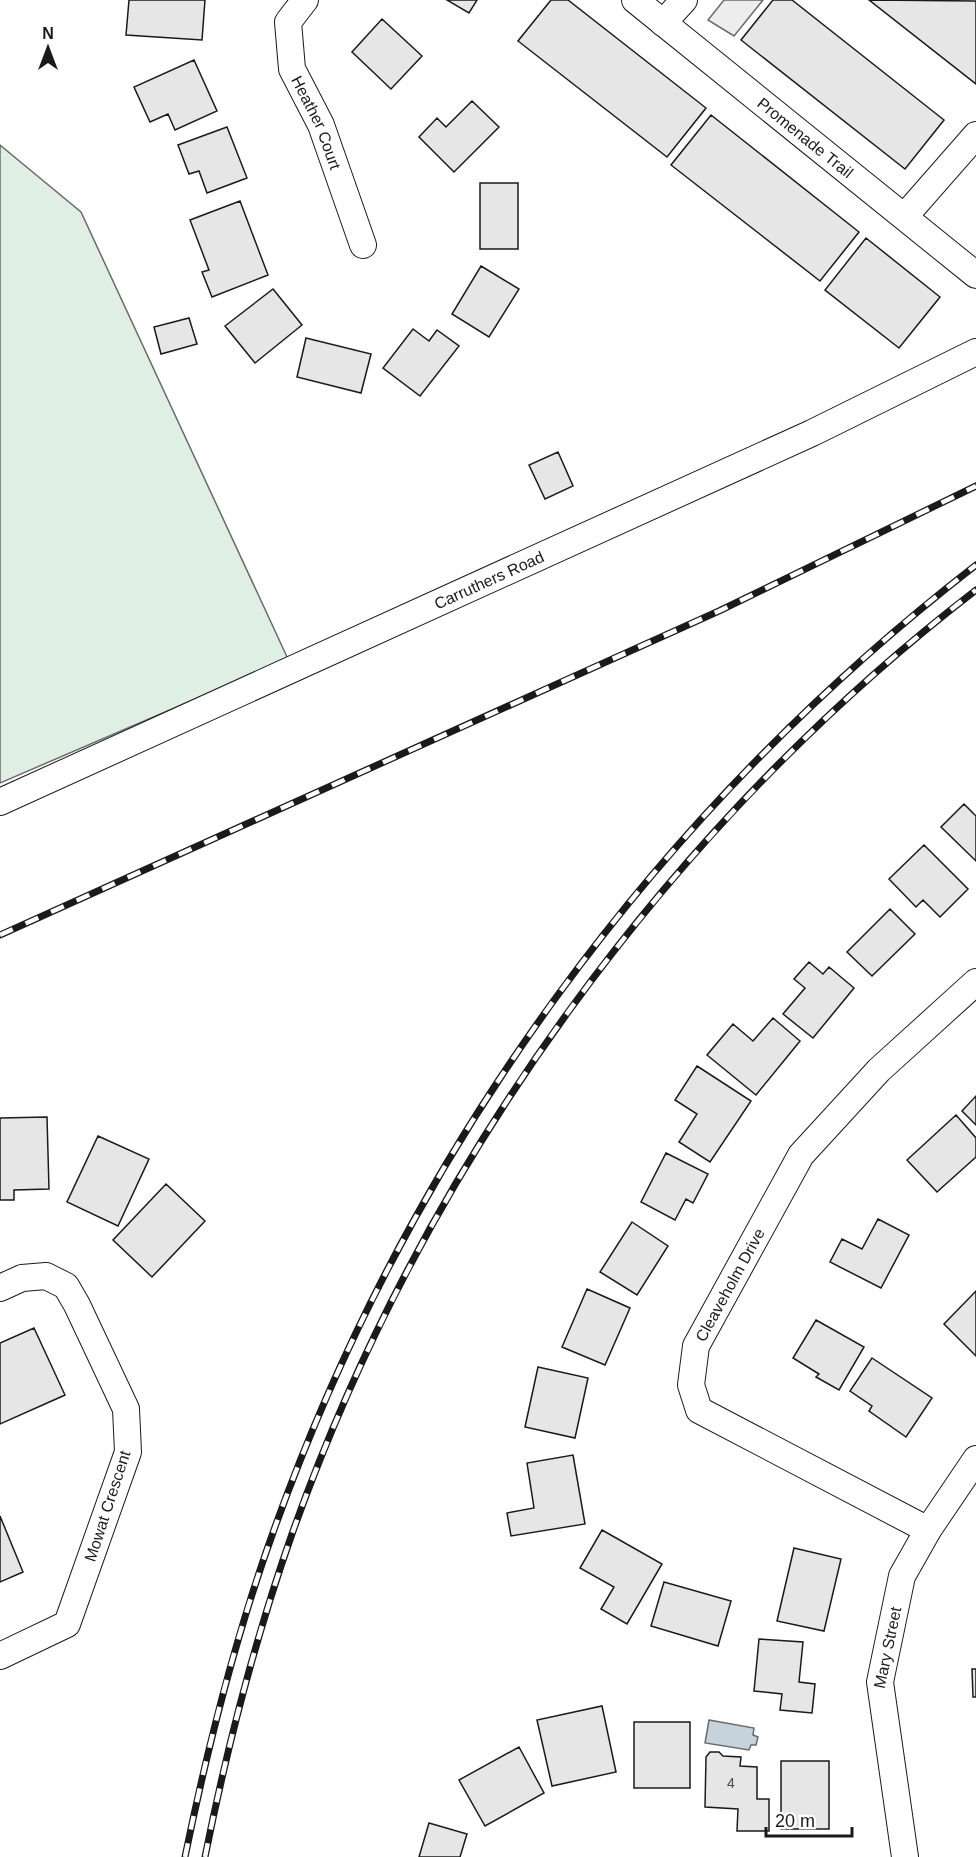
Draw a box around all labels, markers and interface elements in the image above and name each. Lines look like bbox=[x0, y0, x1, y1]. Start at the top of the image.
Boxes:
north arrow bbox=[18, 18, 78, 78]
text: N bbox=[42, 25, 54, 42]
street label: Heather Court bbox=[288, 73, 344, 172]
street label: Promenade Trail bbox=[754, 94, 856, 181]
street label: Carruthers Road bbox=[432, 548, 546, 613]
street label: Cleaveholm Drive bbox=[692, 1225, 768, 1344]
street label: Mowat Crescent bbox=[82, 1448, 134, 1564]
street label: Mary Street bbox=[871, 1605, 904, 1690]
house number: 4 bbox=[727, 1775, 735, 1791]
scale bar bbox=[766, 1800, 852, 1838]
text: 20 m bbox=[775, 1811, 815, 1831]

